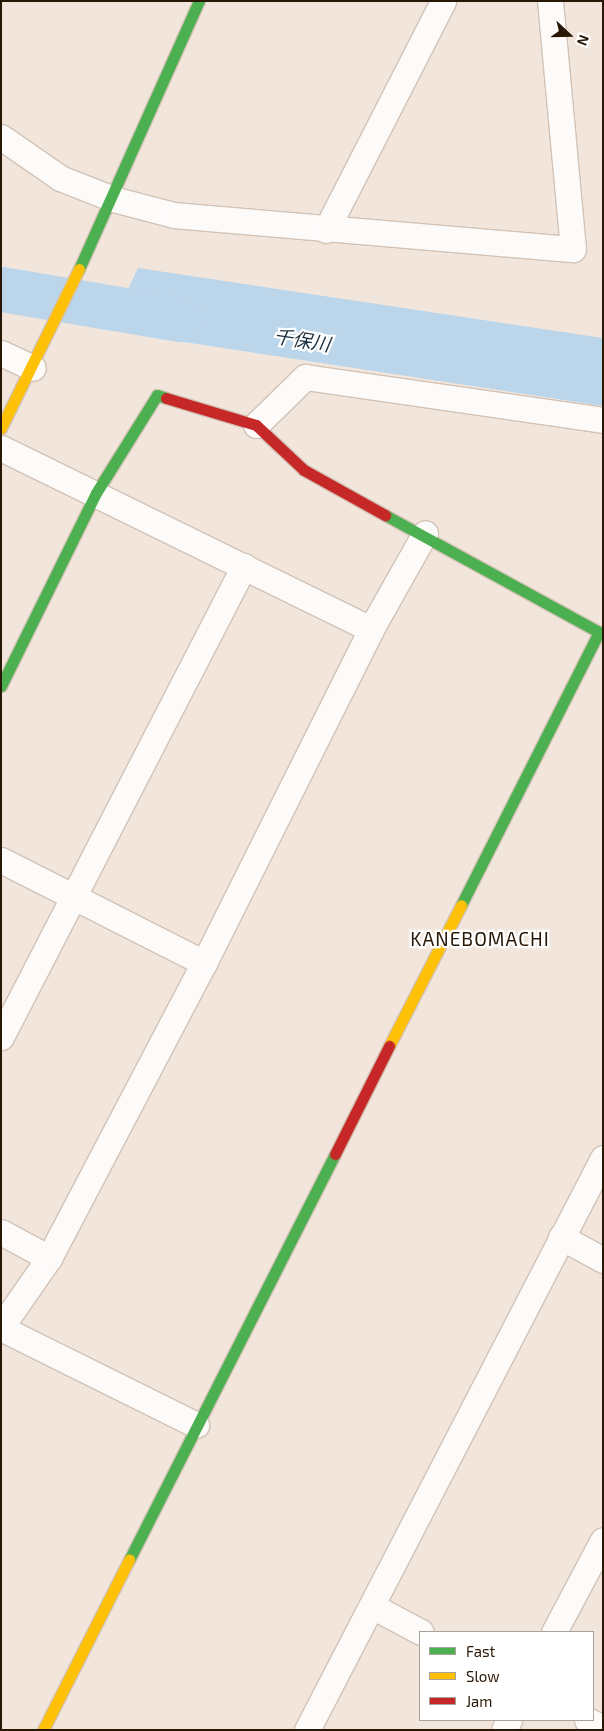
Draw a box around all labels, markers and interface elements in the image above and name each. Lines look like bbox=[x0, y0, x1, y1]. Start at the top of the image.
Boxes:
north arrow bbox=[544, 10, 594, 60]
text: N bbox=[574, 33, 593, 48]
water label: 千保川 bbox=[272, 324, 332, 356]
district label: KANEBOMACHI bbox=[409, 928, 551, 950]
legend bbox=[419, 1631, 594, 1721]
text: Fast bbox=[466, 1642, 495, 1660]
text: Slow bbox=[466, 1667, 500, 1685]
text: Jam bbox=[466, 1692, 492, 1710]

